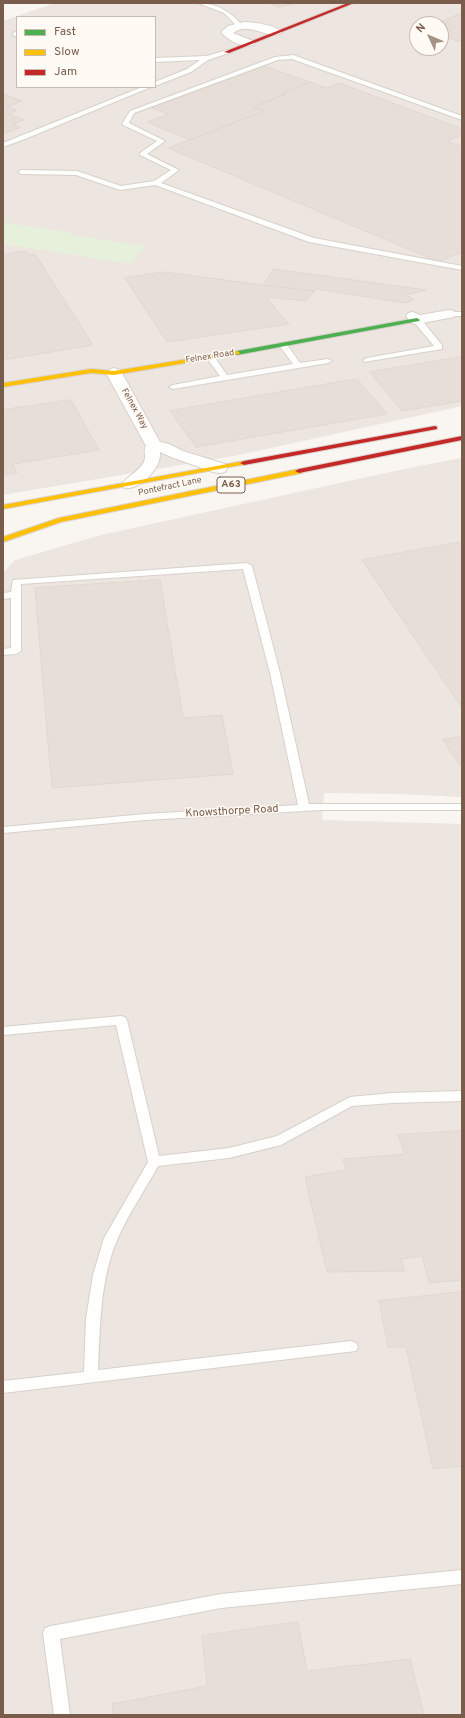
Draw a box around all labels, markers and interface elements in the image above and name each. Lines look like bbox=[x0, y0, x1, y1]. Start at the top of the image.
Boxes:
legend bbox=[16, 16, 156, 88]
north arrow bbox=[409, 16, 449, 56]
text: N bbox=[413, 21, 429, 36]
text: Fast bbox=[54, 24, 76, 40]
text: Slow bbox=[54, 44, 80, 60]
text: Jam bbox=[54, 64, 77, 80]
street label: Felnex Road bbox=[185, 348, 235, 366]
street label: Felnex Way bbox=[118, 387, 150, 431]
street label: Pontefract Lane bbox=[137, 475, 203, 499]
road number: A63 bbox=[217, 477, 245, 493]
street label: Knowsthorpe Road bbox=[185, 803, 279, 821]

